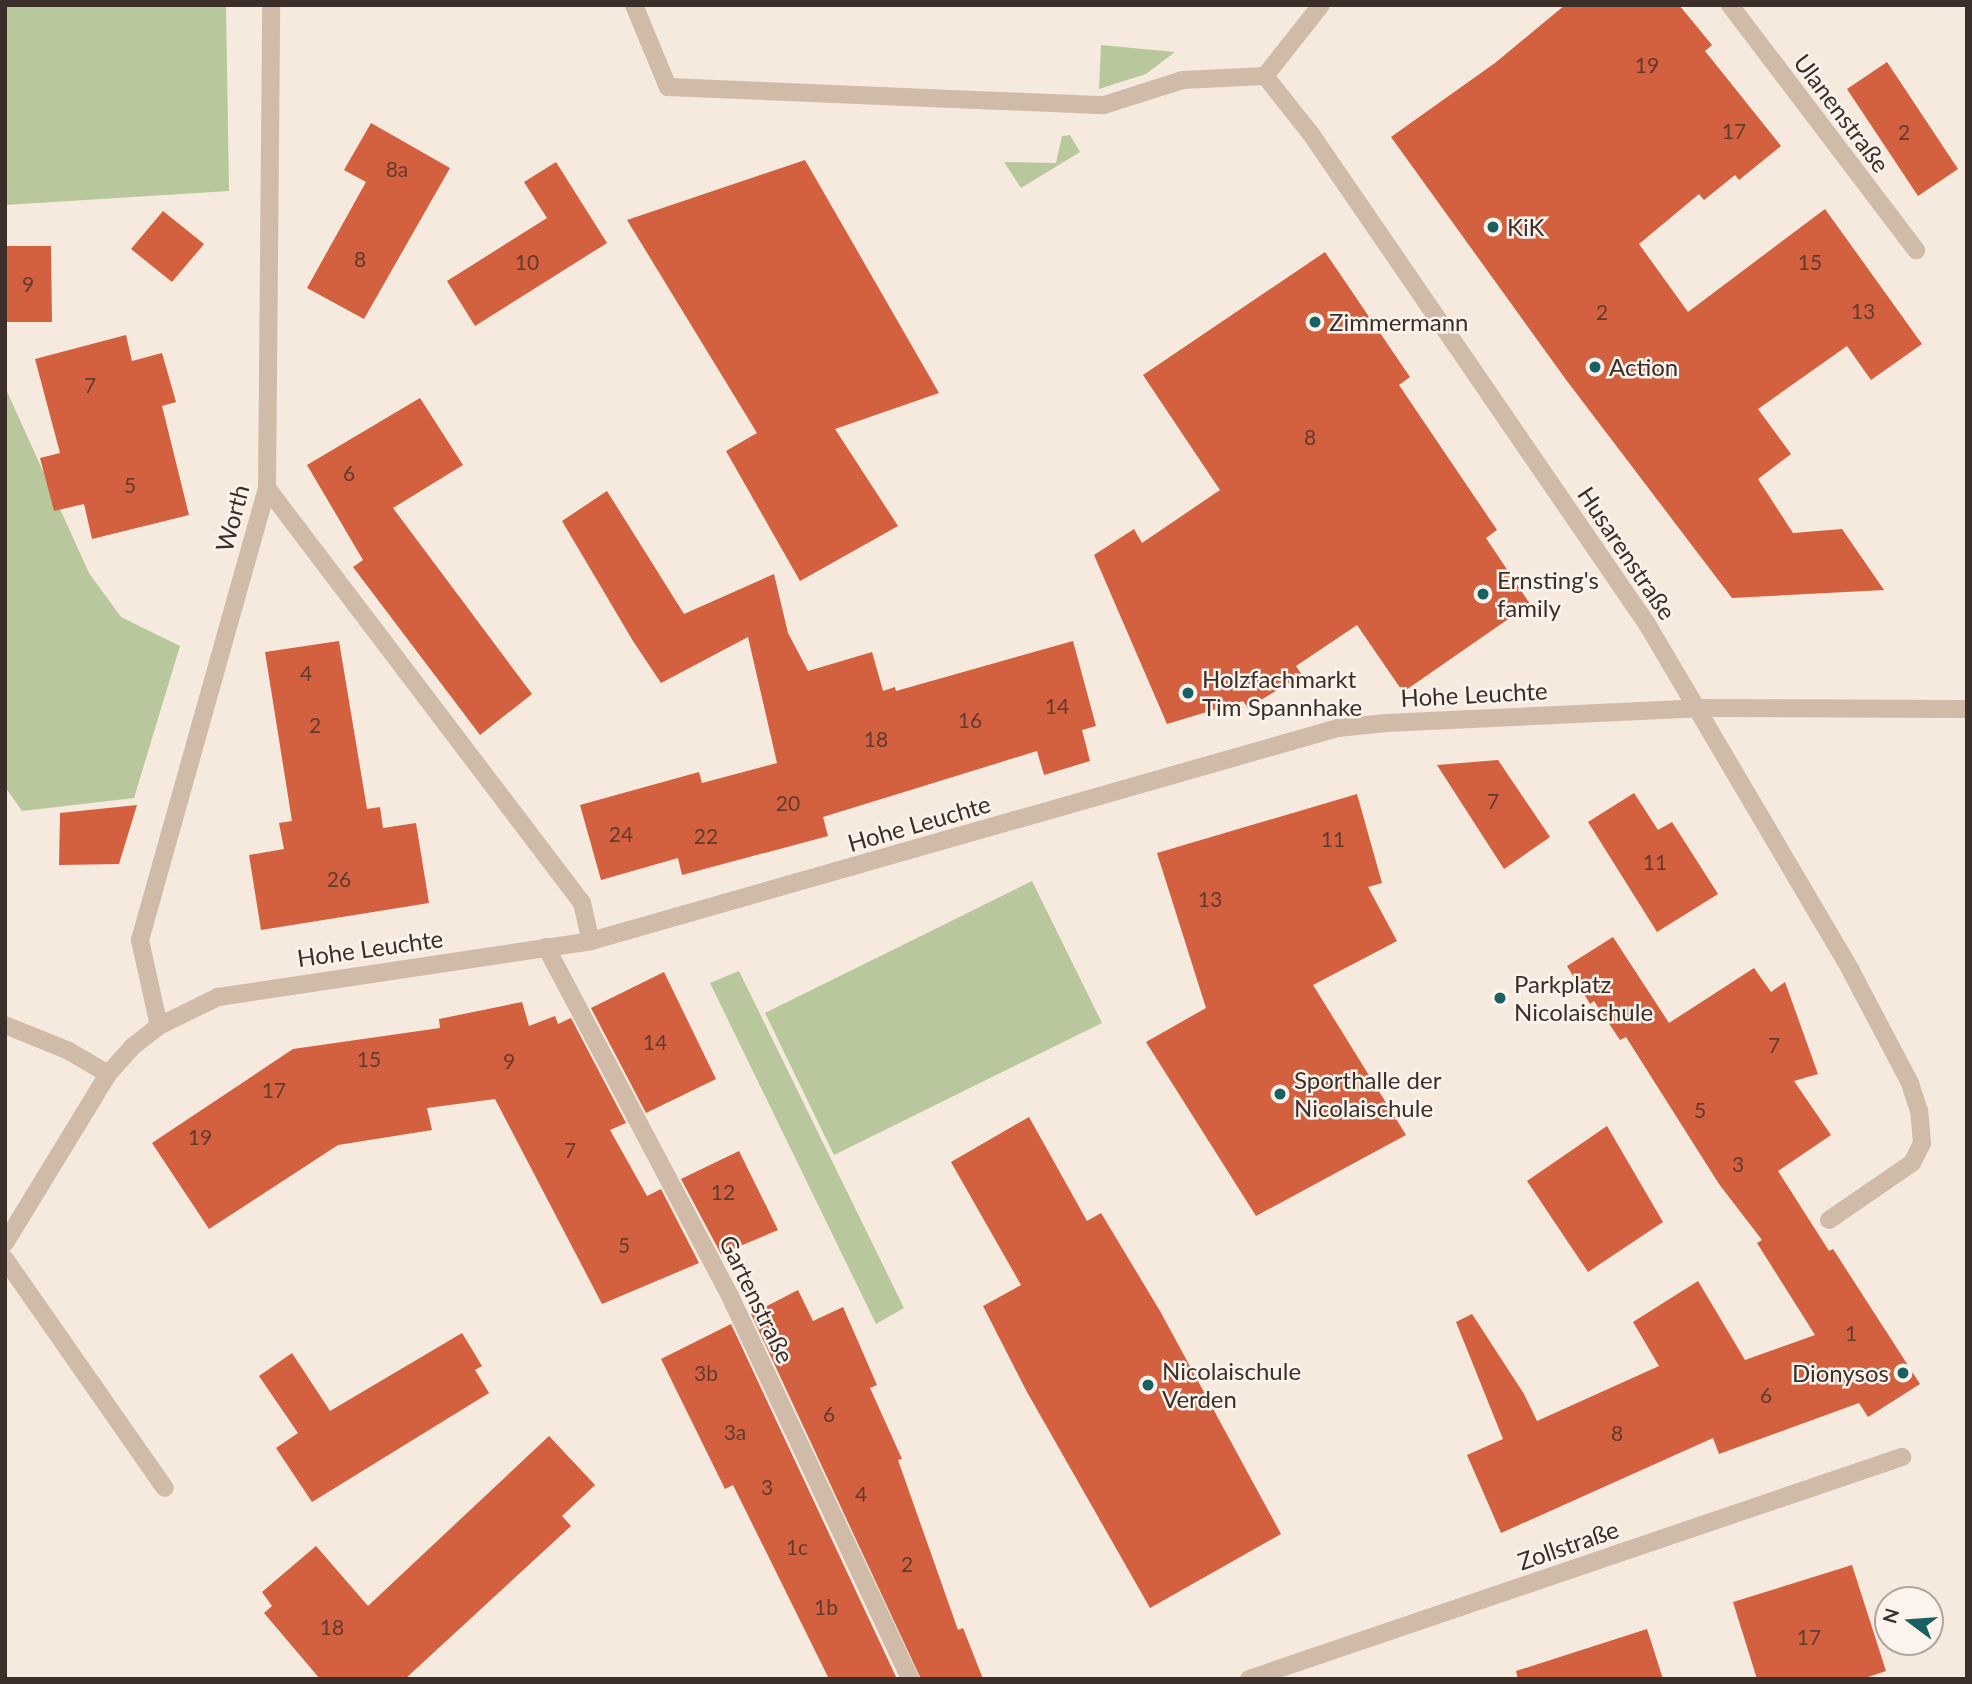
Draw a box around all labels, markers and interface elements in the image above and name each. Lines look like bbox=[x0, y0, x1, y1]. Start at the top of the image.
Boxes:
street label: Ulanenstraße bbox=[1788, 48, 1896, 178]
house number: 19 bbox=[1635, 52, 1659, 78]
house number: 17 bbox=[1722, 118, 1746, 144]
house number: 2 bbox=[1898, 119, 1910, 145]
house number: 8a bbox=[386, 156, 408, 182]
place label: KiK bbox=[1507, 213, 1544, 241]
marker: KiK bbox=[1485, 219, 1501, 235]
house number: 8 bbox=[354, 246, 366, 272]
house number: 10 bbox=[515, 249, 539, 275]
house number: 15 bbox=[1798, 249, 1822, 275]
house number: 9 bbox=[22, 271, 34, 297]
house number: 13 bbox=[1851, 298, 1875, 324]
house number: 2 bbox=[1596, 299, 1608, 325]
place label: Zimmermann bbox=[1329, 308, 1468, 336]
marker: Zimmermann bbox=[1307, 314, 1323, 330]
place label: Action bbox=[1609, 353, 1678, 381]
marker: Action bbox=[1587, 359, 1603, 375]
house number: 7 bbox=[84, 372, 96, 398]
house number: 8 bbox=[1304, 424, 1316, 450]
house number: 6 bbox=[343, 460, 355, 486]
house number: 5 bbox=[124, 472, 136, 498]
street label: Husarenstraße bbox=[1572, 481, 1682, 625]
street label: Worth bbox=[209, 482, 255, 554]
place label: Ernsting's family bbox=[1497, 566, 1599, 622]
marker: Ernsting's family bbox=[1475, 586, 1491, 602]
house number: 4 bbox=[300, 660, 312, 686]
place label: Holzfachmarkt Tim Spannhake bbox=[1202, 665, 1362, 721]
street label: Hohe Leuchte bbox=[1400, 676, 1548, 712]
marker: Holzfachmarkt Tim Spannhake bbox=[1180, 685, 1196, 701]
house number: 14 bbox=[1045, 693, 1069, 719]
house number: 16 bbox=[958, 707, 982, 733]
house number: 2 bbox=[309, 712, 321, 738]
house number: 18 bbox=[864, 726, 888, 752]
house number: 7 bbox=[1487, 788, 1499, 814]
street label: Hohe Leuchte bbox=[844, 789, 994, 857]
house number: 20 bbox=[776, 790, 800, 816]
house number: 24 bbox=[609, 821, 633, 847]
house number: 22 bbox=[694, 823, 718, 849]
house number: 11 bbox=[1321, 826, 1345, 852]
house number: 11 bbox=[1643, 849, 1667, 875]
house number: 26 bbox=[327, 866, 351, 892]
house number: 13 bbox=[1198, 886, 1222, 912]
street label: Hohe Leuchte bbox=[295, 923, 445, 973]
place label: Parkplatz Nicolaischule bbox=[1514, 970, 1653, 1026]
marker: Parkplatz Nicolaischule bbox=[1492, 990, 1508, 1006]
house number: 14 bbox=[643, 1029, 667, 1055]
house number: 7 bbox=[1768, 1032, 1780, 1058]
house number: 15 bbox=[357, 1046, 381, 1072]
house number: 9 bbox=[503, 1048, 515, 1074]
place label: Sporthalle der Nicolaischule bbox=[1294, 1066, 1441, 1122]
house number: 17 bbox=[262, 1077, 286, 1103]
marker: Sporthalle der Nicolaischule bbox=[1272, 1086, 1288, 1102]
house number: 5 bbox=[1694, 1097, 1706, 1123]
house number: 19 bbox=[188, 1124, 212, 1150]
house number: 7 bbox=[564, 1137, 576, 1163]
house number: 3 bbox=[1732, 1151, 1744, 1177]
house number: 12 bbox=[711, 1179, 735, 1205]
street label: Gartenstraße bbox=[714, 1230, 800, 1368]
house number: 5 bbox=[618, 1232, 630, 1258]
house number: 1 bbox=[1845, 1320, 1857, 1346]
place label: Nicolaischule Verden bbox=[1162, 1357, 1301, 1413]
place label: Dionysos bbox=[1792, 1359, 1889, 1387]
house number: 3b bbox=[694, 1360, 718, 1386]
marker: Dionysos bbox=[1895, 1365, 1911, 1381]
marker: Nicolaischule Verden bbox=[1140, 1377, 1156, 1393]
house number: 6 bbox=[1760, 1382, 1772, 1408]
house number: 6 bbox=[823, 1401, 835, 1427]
house number: 3a bbox=[724, 1419, 746, 1445]
house number: 8 bbox=[1611, 1420, 1623, 1446]
house number: 3 bbox=[761, 1474, 773, 1500]
house number: 4 bbox=[855, 1481, 867, 1507]
street label: Zollstraße bbox=[1514, 1514, 1622, 1576]
house number: 1c bbox=[786, 1534, 808, 1560]
house number: 2 bbox=[901, 1551, 913, 1577]
north arrow bbox=[1874, 1586, 1944, 1656]
house number: 1b bbox=[814, 1594, 838, 1620]
text: N bbox=[1877, 1605, 1903, 1626]
house number: 18 bbox=[320, 1614, 344, 1640]
house number: 17 bbox=[1797, 1624, 1821, 1650]

